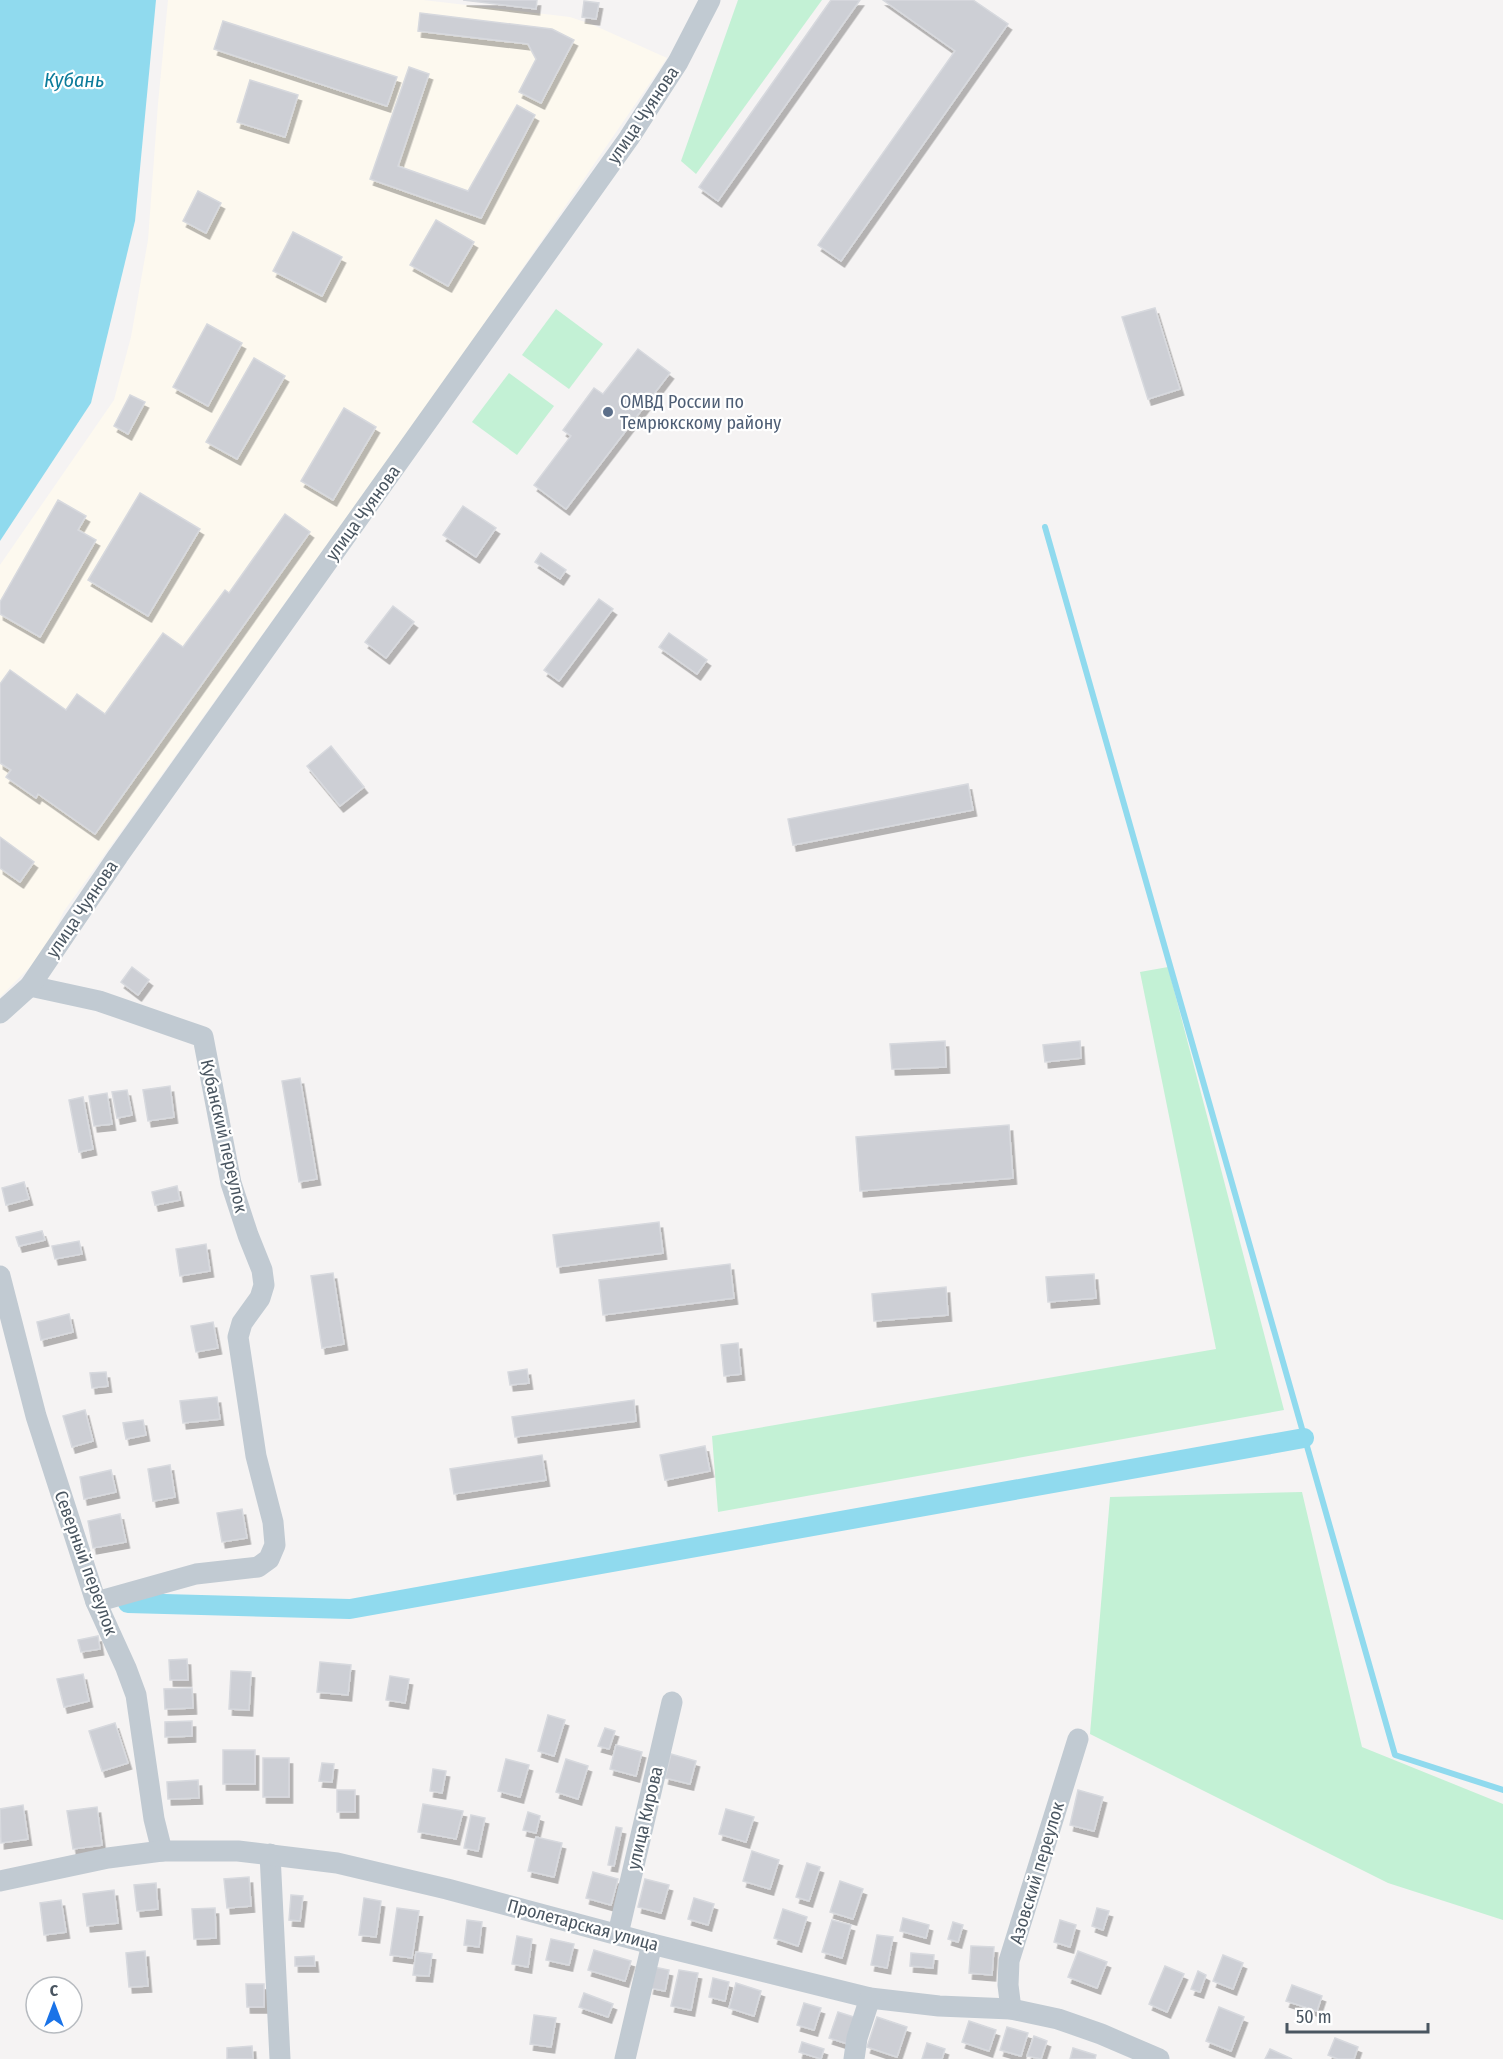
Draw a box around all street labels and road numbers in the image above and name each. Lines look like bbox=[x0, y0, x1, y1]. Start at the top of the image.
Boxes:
street label: улица Чуянова bbox=[602, 62, 684, 168]
street label: улица Чуянова bbox=[321, 461, 405, 565]
street label: улица Чуянова bbox=[41, 856, 123, 962]
street label: Кубанский переулок bbox=[196, 1057, 252, 1215]
street label: Северный переулок bbox=[50, 1488, 123, 1639]
street label: улица Кирова bbox=[622, 1764, 668, 1872]
street label: Азовский переулок bbox=[1005, 1799, 1069, 1947]
street label: Пролетарская улица bbox=[505, 1894, 661, 1956]

